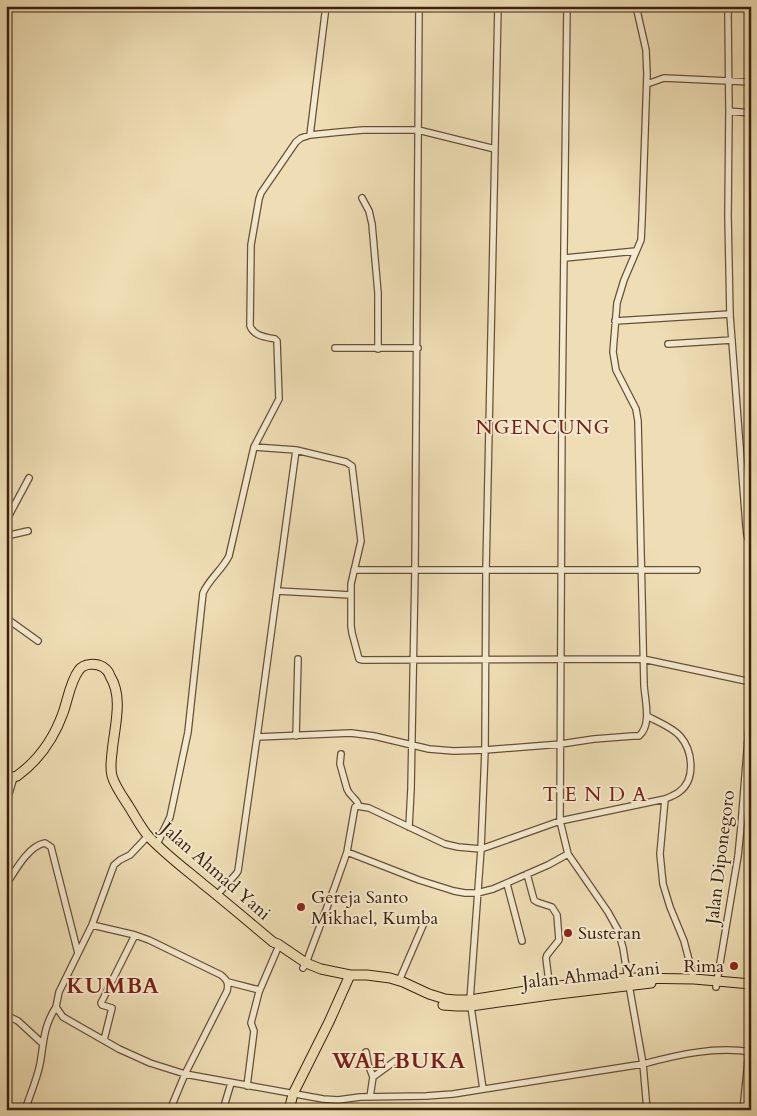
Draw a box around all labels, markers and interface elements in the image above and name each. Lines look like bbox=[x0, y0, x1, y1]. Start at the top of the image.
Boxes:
district label: NGENCUNG bbox=[476, 414, 610, 441]
district label: T E N D A bbox=[542, 781, 648, 808]
street label: Jalan Diponegoro bbox=[700, 788, 741, 928]
street label: Jalan Ahmad Yani bbox=[153, 815, 276, 926]
place label: Gereja Santo Mikhael, Kumba bbox=[311, 885, 439, 931]
marker: Gereja Santo Mikhael, Kumba bbox=[295, 901, 307, 913]
place label: Susteran bbox=[578, 921, 642, 946]
marker: Susteran bbox=[562, 927, 574, 939]
place label: Rima bbox=[683, 954, 724, 979]
street label: Jalan Ahmad Yani bbox=[518, 956, 661, 995]
marker: Rima bbox=[728, 960, 740, 972]
district label: KUMBA bbox=[66, 971, 160, 1001]
district label: WAE BUKA bbox=[331, 1046, 466, 1076]

